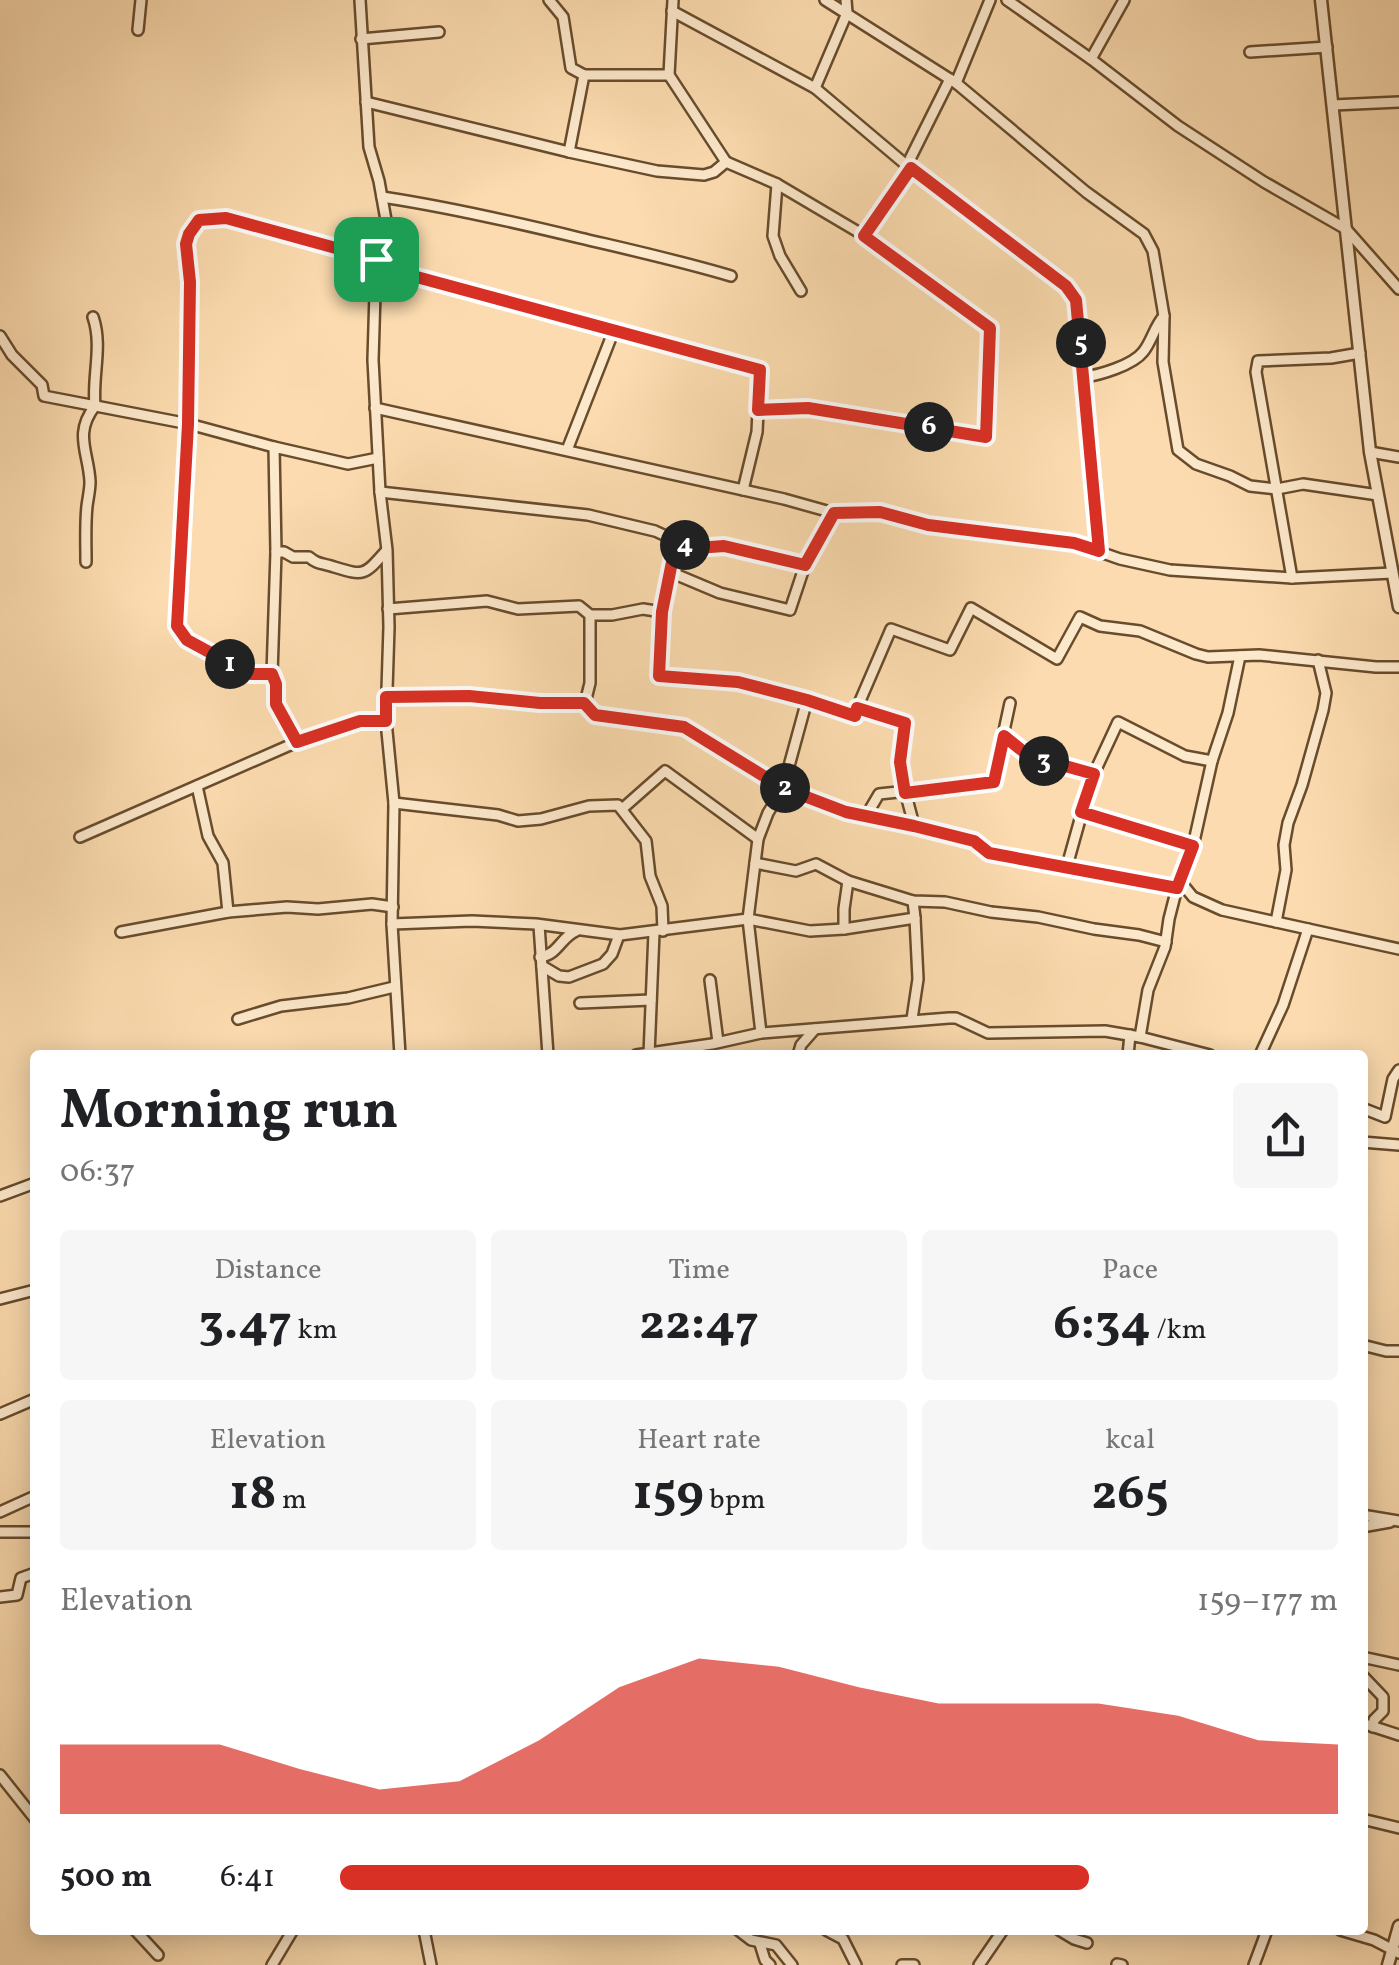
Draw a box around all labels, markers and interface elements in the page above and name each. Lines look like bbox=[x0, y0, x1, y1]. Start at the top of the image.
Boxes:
pin bbox=[334, 217, 419, 302]
icon: arrive bbox=[349, 232, 404, 287]
pin: 5 bbox=[1056, 318, 1106, 368]
text: 5 bbox=[1074, 323, 1088, 362]
pin: 6 bbox=[904, 402, 954, 452]
text: 6 bbox=[921, 407, 937, 446]
pin: 4 bbox=[660, 520, 710, 570]
text: 4 bbox=[677, 525, 693, 564]
pin: 1 bbox=[205, 639, 255, 689]
text: 1 bbox=[224, 644, 236, 683]
pin: 3 bbox=[1019, 736, 1069, 786]
text: 3 bbox=[1037, 741, 1051, 780]
pin: 2 bbox=[760, 763, 810, 813]
text: 2 bbox=[778, 768, 792, 807]
text: Morning run bbox=[60, 1075, 399, 1151]
button: share bbox=[1233, 1083, 1338, 1188]
text: 06:37 bbox=[60, 1151, 135, 1195]
text: Distance bbox=[214, 1251, 322, 1290]
text: Time bbox=[668, 1251, 730, 1290]
text: Pace bbox=[1102, 1251, 1158, 1290]
text: 3.47 bbox=[198, 1290, 292, 1360]
text: 22:47 bbox=[639, 1290, 759, 1360]
text: 6:34 bbox=[1053, 1290, 1151, 1360]
text: km bbox=[292, 1311, 338, 1350]
text: /km bbox=[1151, 1311, 1207, 1350]
text: Elevation bbox=[210, 1421, 326, 1460]
text: Heart rate bbox=[637, 1421, 761, 1460]
text: kcal bbox=[1105, 1421, 1155, 1460]
text: 18 bbox=[229, 1460, 276, 1530]
text: 159 bbox=[632, 1460, 704, 1530]
text: 265 bbox=[1091, 1460, 1169, 1530]
text: m bbox=[276, 1481, 307, 1520]
text: bpm bbox=[704, 1481, 766, 1520]
text: Elevation bbox=[60, 1580, 193, 1624]
text: 159–177 m bbox=[1197, 1580, 1338, 1624]
text: 500 m bbox=[60, 1856, 152, 1900]
text: 6:41 bbox=[220, 1856, 275, 1900]

